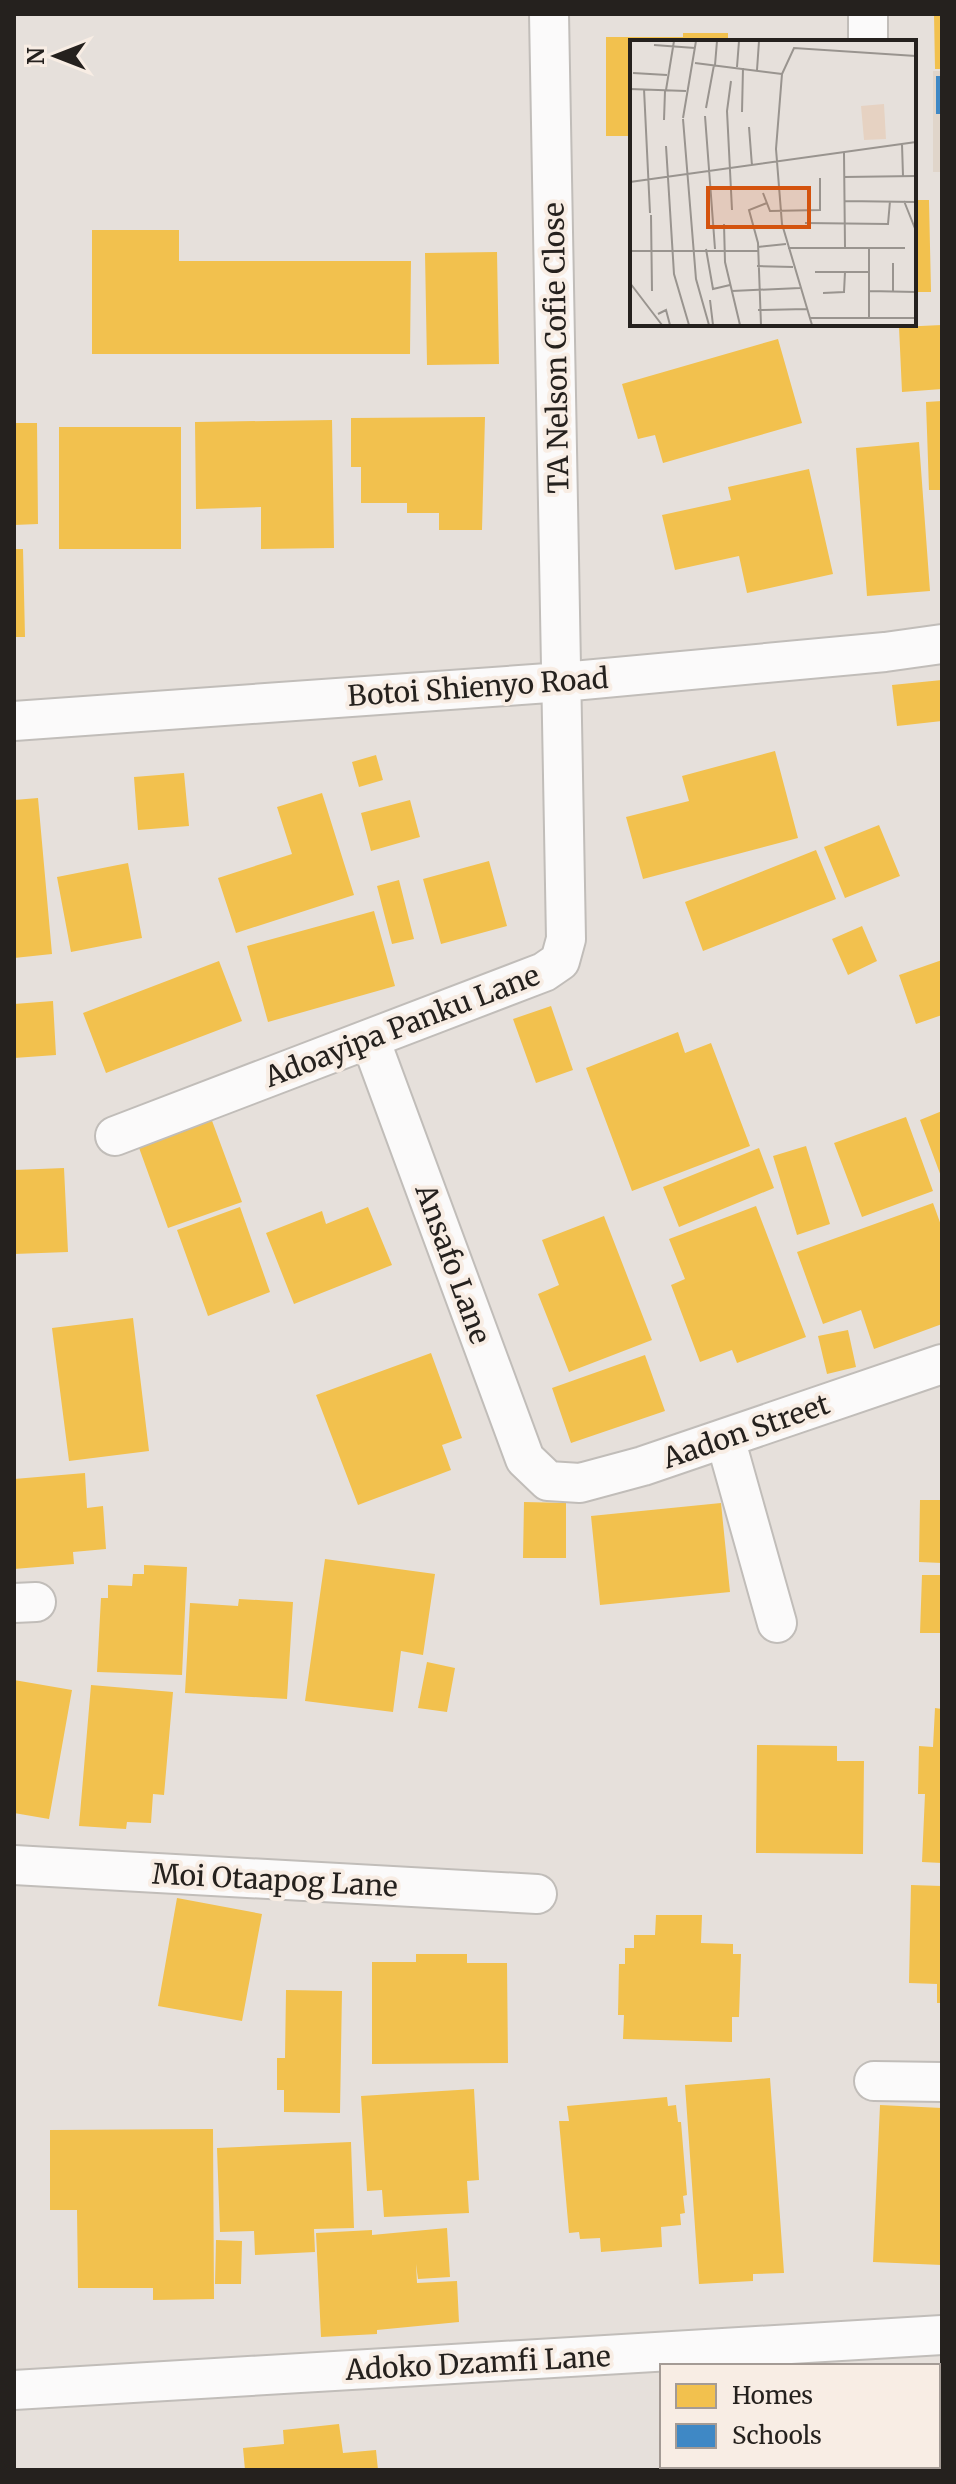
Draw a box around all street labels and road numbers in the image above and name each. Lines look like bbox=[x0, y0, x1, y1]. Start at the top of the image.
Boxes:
street label: TA Nelson Cofie Close bbox=[535, 202, 577, 494]
street label: Botoi Shienyo Road bbox=[346, 660, 610, 714]
street label: Adoayipa Panku Lane bbox=[259, 957, 544, 1095]
street label: Ansafo Lane bbox=[407, 1178, 499, 1349]
street label: Aadon Street bbox=[657, 1386, 834, 1477]
street label: Moi Otaapog Lane bbox=[151, 1856, 399, 1904]
street label: Adoko Dzamfi Lane bbox=[344, 2338, 611, 2388]

